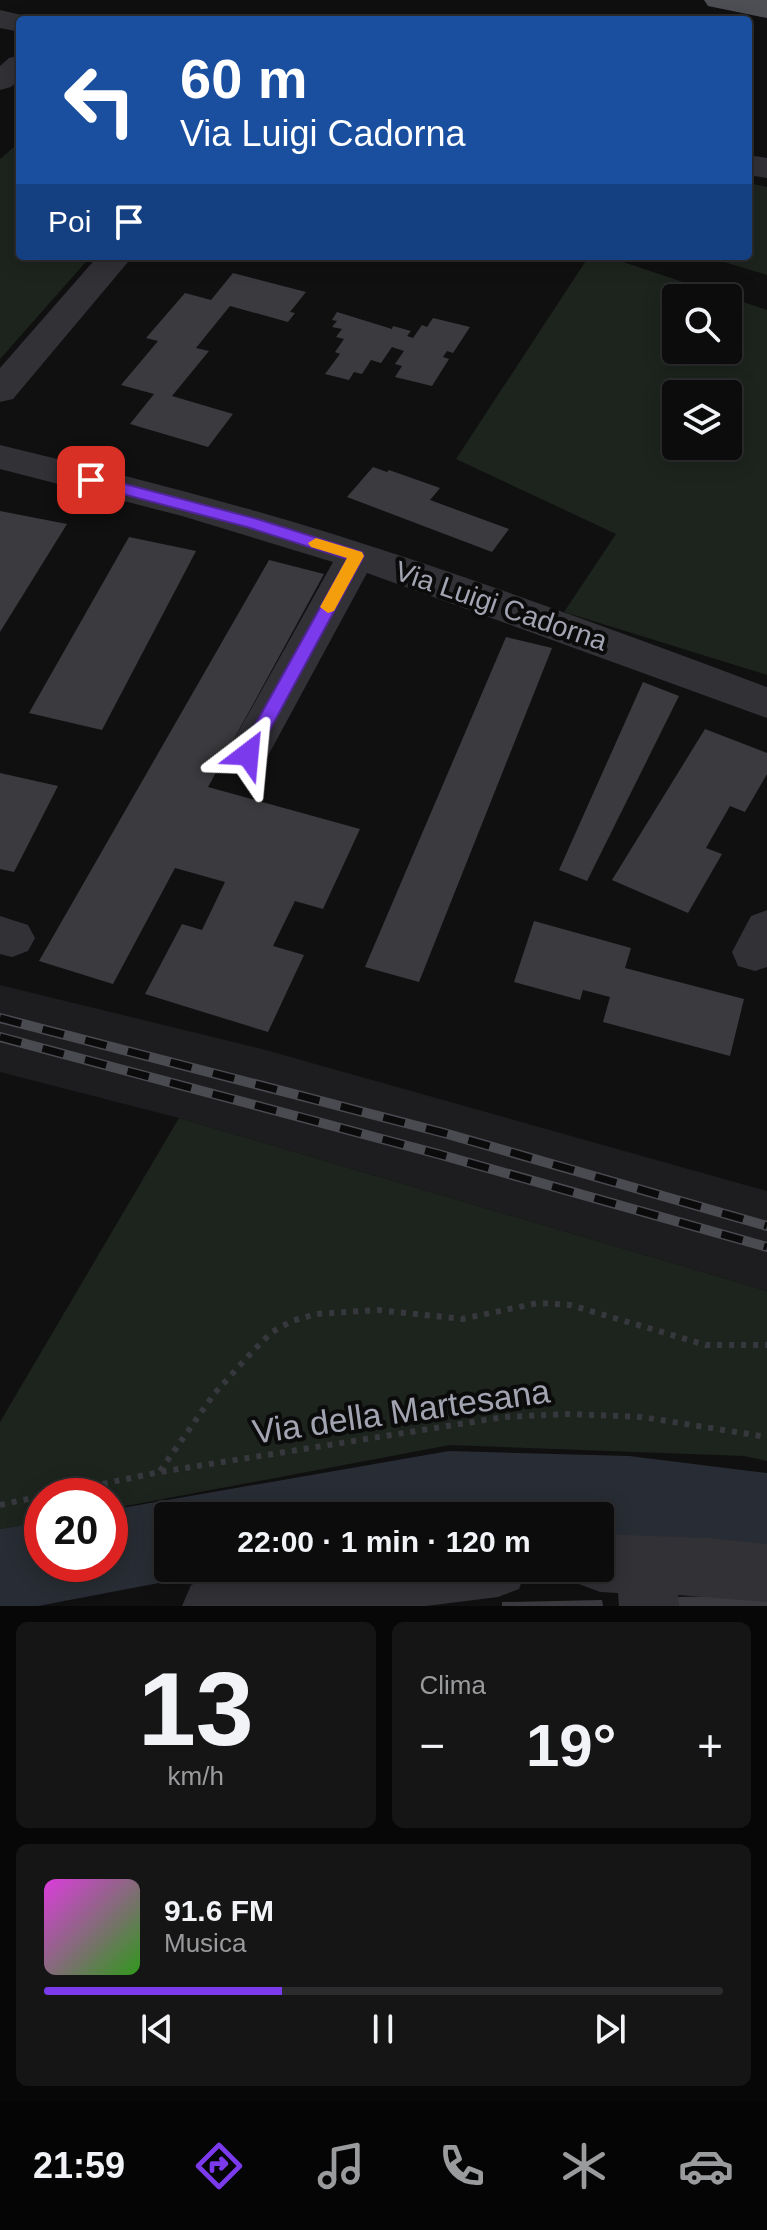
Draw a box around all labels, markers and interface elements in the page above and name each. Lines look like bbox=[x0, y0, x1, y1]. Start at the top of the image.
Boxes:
text: 60 m bbox=[180, 47, 308, 110]
icon: left bbox=[48, 48, 152, 152]
text: Via Luigi Cadorna bbox=[180, 113, 466, 154]
icon: arrive bbox=[107, 200, 151, 244]
text: Poi bbox=[48, 205, 91, 238]
map controls bbox=[662, 284, 742, 460]
button: search bbox=[662, 284, 742, 364]
button: layers bbox=[662, 380, 742, 460]
pin bbox=[57, 446, 125, 514]
icon: arrive bbox=[69, 458, 113, 502]
street label: Via Luigi Cadorna bbox=[391, 555, 611, 657]
position arrow bbox=[206, 712, 290, 796]
street label: Via della Martesana bbox=[250, 1371, 552, 1451]
speed limit sign: 20 bbox=[24, 1478, 128, 1582]
text: 22:00 · 1 min · 120 m bbox=[237, 1525, 531, 1558]
text: 13 bbox=[138, 1651, 254, 1767]
text: Clima bbox=[420, 1670, 486, 1700]
text: 19° bbox=[526, 1712, 617, 1779]
text: − bbox=[420, 1721, 445, 1770]
text: + bbox=[697, 1721, 723, 1770]
text: km/h bbox=[168, 1761, 224, 1791]
text: 91.6 FM bbox=[164, 1894, 274, 1927]
text: Musica bbox=[164, 1928, 246, 1958]
icon: previous bbox=[135, 2007, 179, 2051]
icon: pause bbox=[361, 2007, 405, 2051]
icon: next bbox=[588, 2007, 632, 2051]
icon: directions bbox=[191, 2138, 247, 2194]
icon: music bbox=[313, 2138, 369, 2194]
icon: phone bbox=[434, 2138, 490, 2194]
icon: climate bbox=[556, 2138, 612, 2194]
icon: car bbox=[678, 2138, 734, 2194]
text: 21:59 bbox=[33, 2145, 125, 2186]

